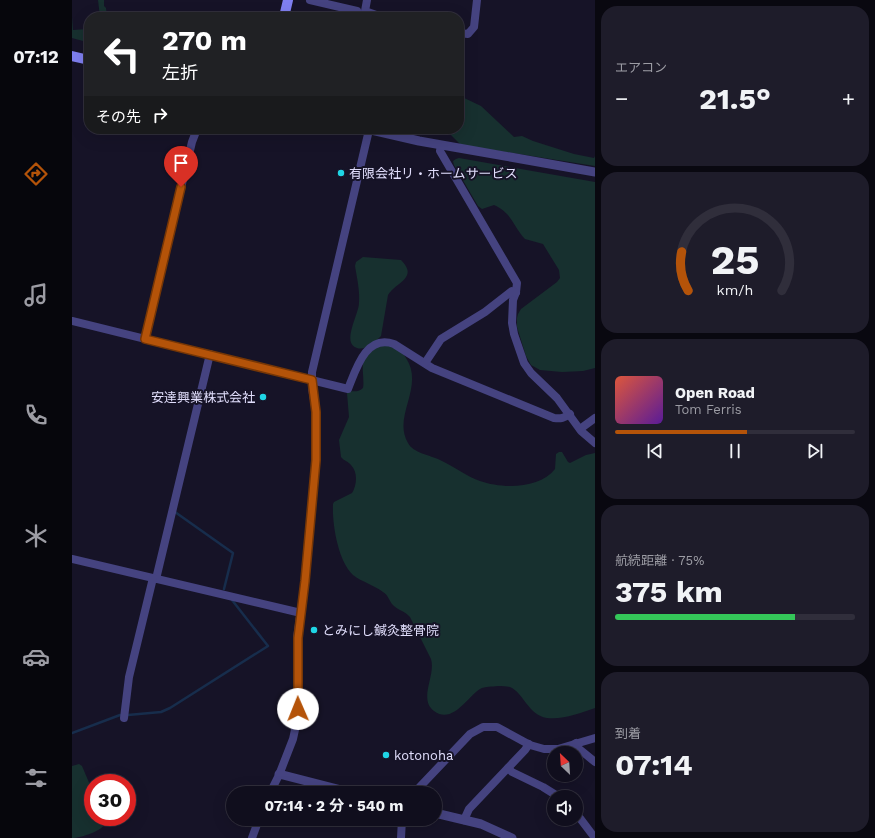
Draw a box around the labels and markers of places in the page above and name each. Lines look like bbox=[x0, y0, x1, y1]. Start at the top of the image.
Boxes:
pin bbox=[164, 146, 198, 187]
place label: 有限会社リ・ホームサービス bbox=[349, 166, 518, 181]
marker: 有限会社リ・ホームサービス bbox=[336, 168, 346, 178]
place label: 安達興業株式会社 bbox=[151, 390, 255, 405]
marker: 安達興業株式会社 bbox=[258, 392, 268, 402]
place label: とみにし鍼灸整骨院 bbox=[322, 623, 439, 638]
marker: とみにし鍼灸整骨院 bbox=[309, 625, 319, 635]
place label: kotonoha bbox=[394, 748, 454, 763]
marker: kotonoha bbox=[381, 750, 391, 760]

